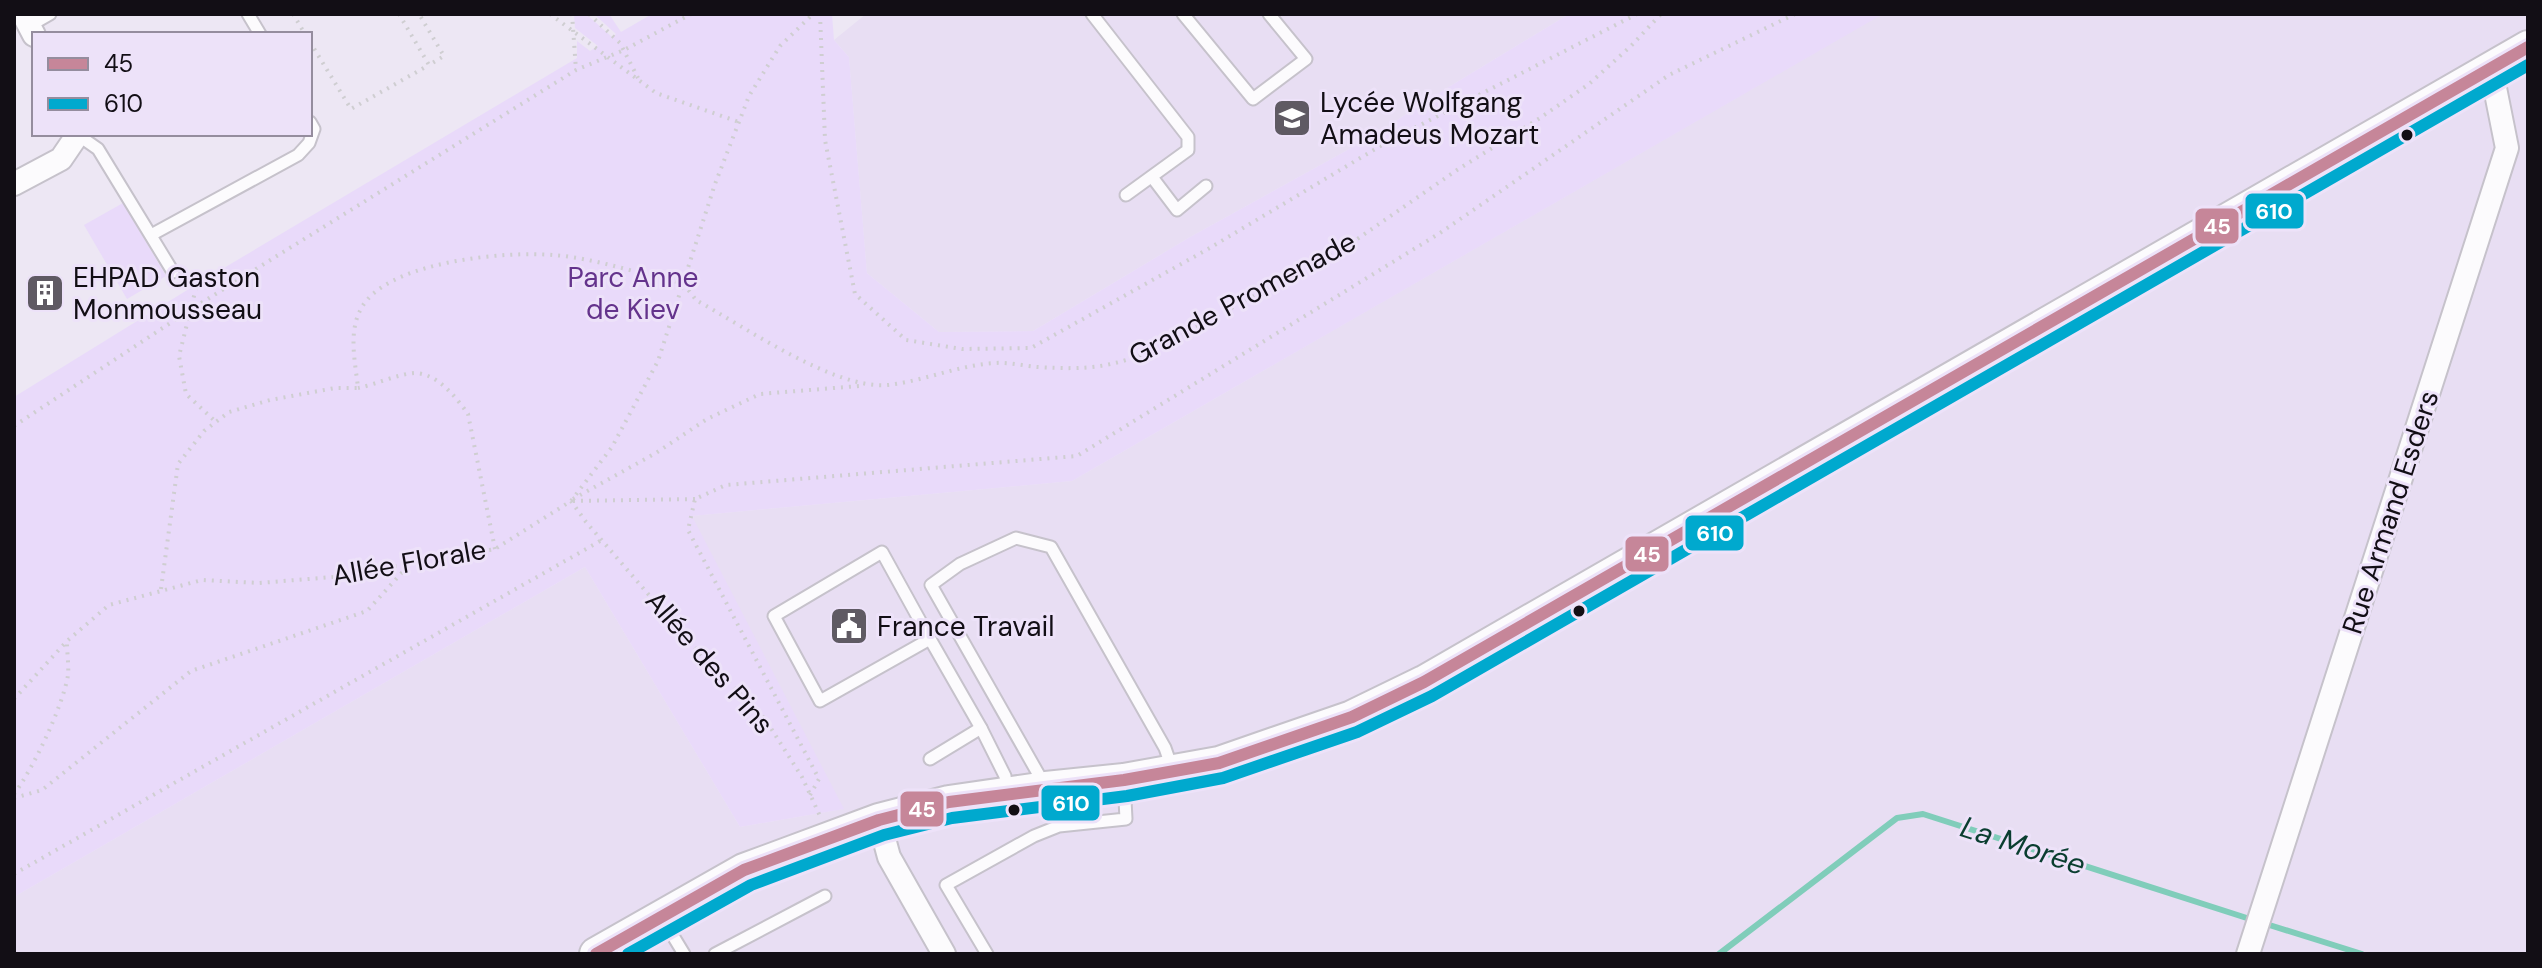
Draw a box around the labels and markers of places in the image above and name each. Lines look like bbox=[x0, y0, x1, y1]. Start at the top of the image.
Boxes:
place label: Lycée Wolfgang Amadeus Mozart bbox=[1320, 84, 1539, 153]
school or university icon: Lycée Wolfgang Amadeus Mozart bbox=[1271, 97, 1313, 139]
unlabelled marker bbox=[2399, 127, 2415, 143]
place label: EHPAD Gaston Monmousseau bbox=[73, 259, 262, 328]
building icon: EHPAD Gaston Monmousseau bbox=[24, 272, 66, 314]
unlabelled marker bbox=[1571, 603, 1587, 619]
public building icon: France Travail bbox=[828, 605, 870, 647]
place label: France Travail bbox=[877, 608, 1054, 645]
unlabelled marker bbox=[1006, 802, 1022, 818]

